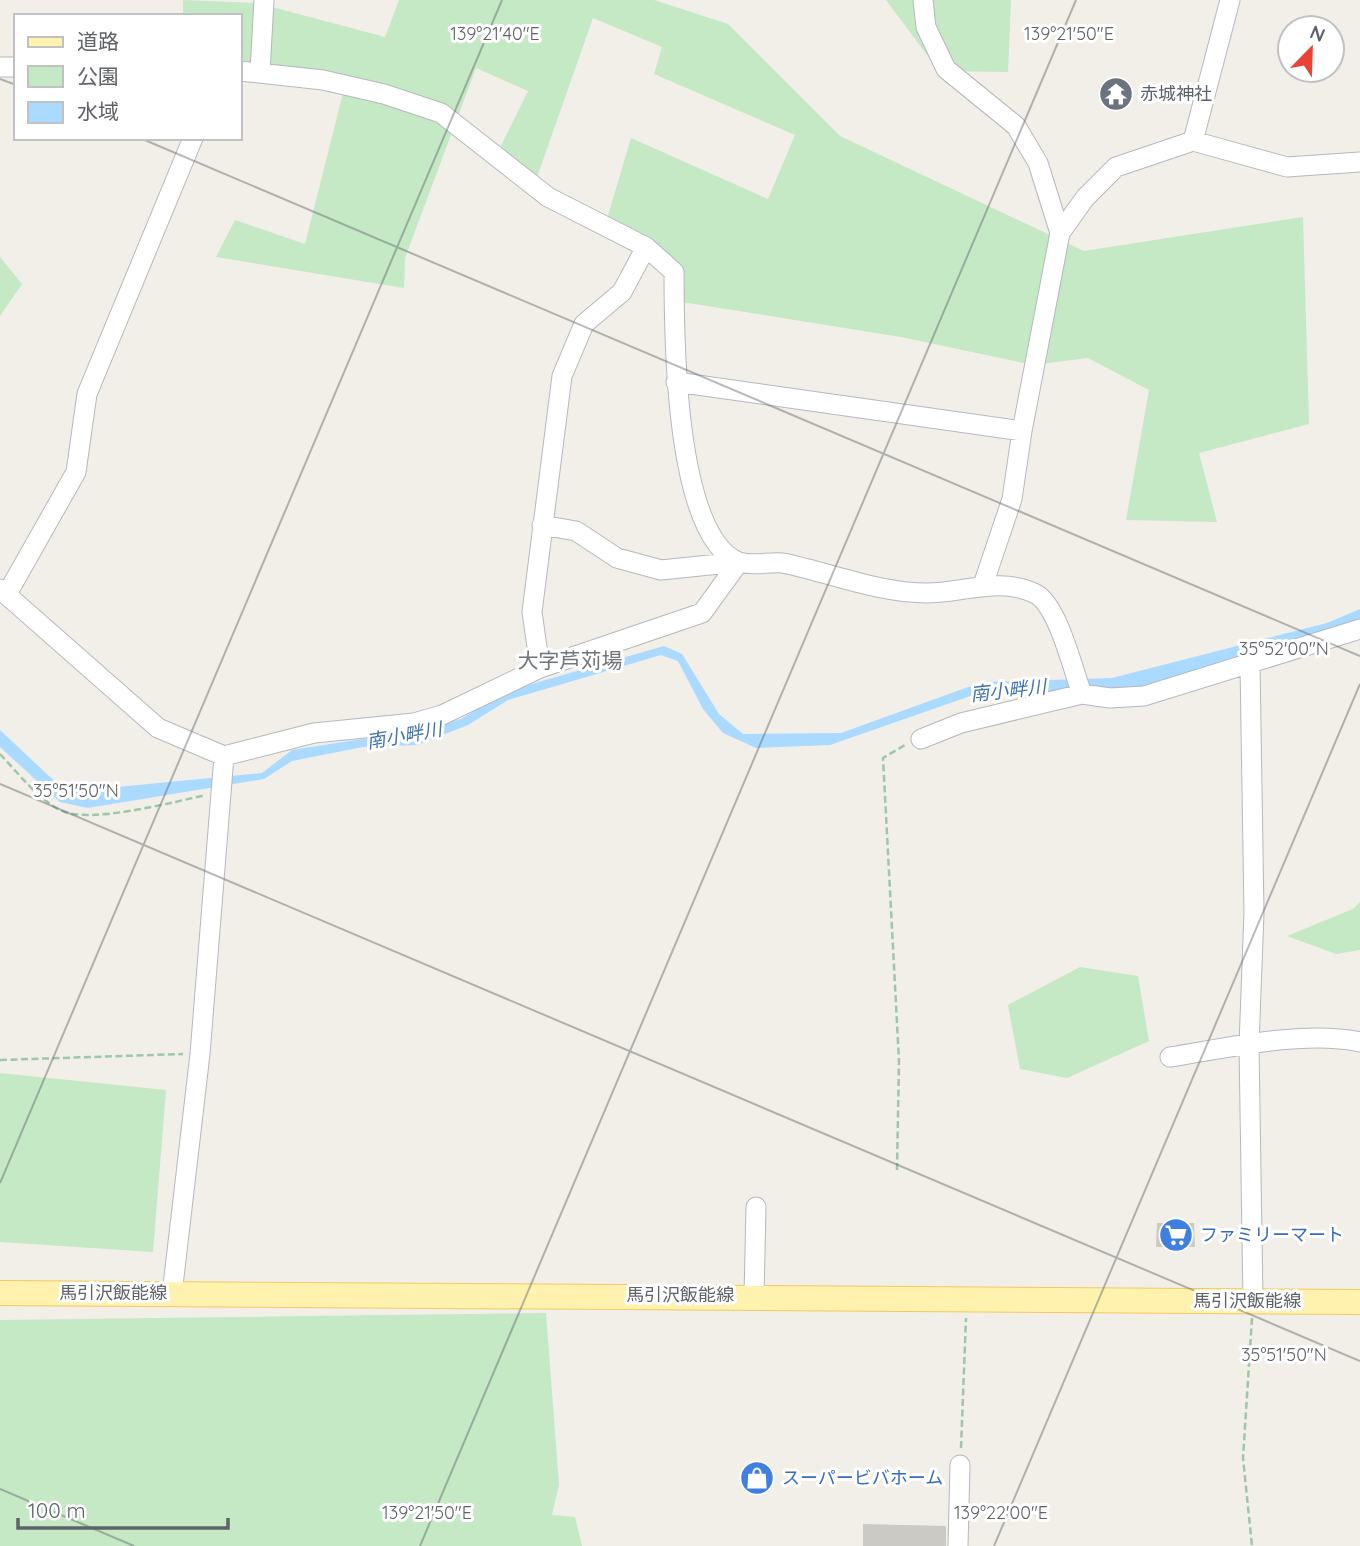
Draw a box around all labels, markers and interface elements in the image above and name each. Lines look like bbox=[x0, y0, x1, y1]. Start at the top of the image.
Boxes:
legend bbox=[14, 14, 242, 140]
north arrow bbox=[1276, 14, 1346, 84]
text: N bbox=[1307, 20, 1329, 47]
text: 139°21'40"E bbox=[450, 22, 540, 45]
text: 139°21'50"E bbox=[1024, 22, 1114, 45]
text: 道路 bbox=[77, 28, 119, 54]
text: 公園 bbox=[77, 63, 119, 89]
temple icon: 赤城神社 bbox=[1097, 75, 1135, 113]
place label: 赤城神社 bbox=[1140, 82, 1212, 105]
text: 水域 bbox=[77, 98, 119, 124]
text: 35°52'00"N bbox=[1239, 637, 1329, 660]
district label: 大字芦苅場 bbox=[518, 647, 623, 673]
water label: 南小畔川 bbox=[969, 674, 1049, 706]
water label: 南小畔川 bbox=[364, 716, 445, 753]
text: 35°51'50"N bbox=[33, 779, 119, 802]
supermarket icon: ファミリーマート bbox=[1157, 1216, 1195, 1254]
place label: ファミリーマート bbox=[1200, 1223, 1344, 1246]
street label: 馬引沢飯能線 bbox=[59, 1281, 167, 1304]
street label: 馬引沢飯能線 bbox=[626, 1283, 734, 1306]
street label: 馬引沢飯能線 bbox=[1193, 1289, 1301, 1312]
text: 35°51'50"N bbox=[1241, 1343, 1327, 1366]
shop icon: スーパービバホーム bbox=[738, 1459, 776, 1497]
place label: スーパービバホーム bbox=[782, 1466, 943, 1489]
scale bar bbox=[18, 1486, 228, 1530]
text: 100 m bbox=[28, 1497, 86, 1523]
text: 139°21'50"E bbox=[382, 1501, 472, 1524]
text: 139°22'00"E bbox=[954, 1501, 1048, 1524]

